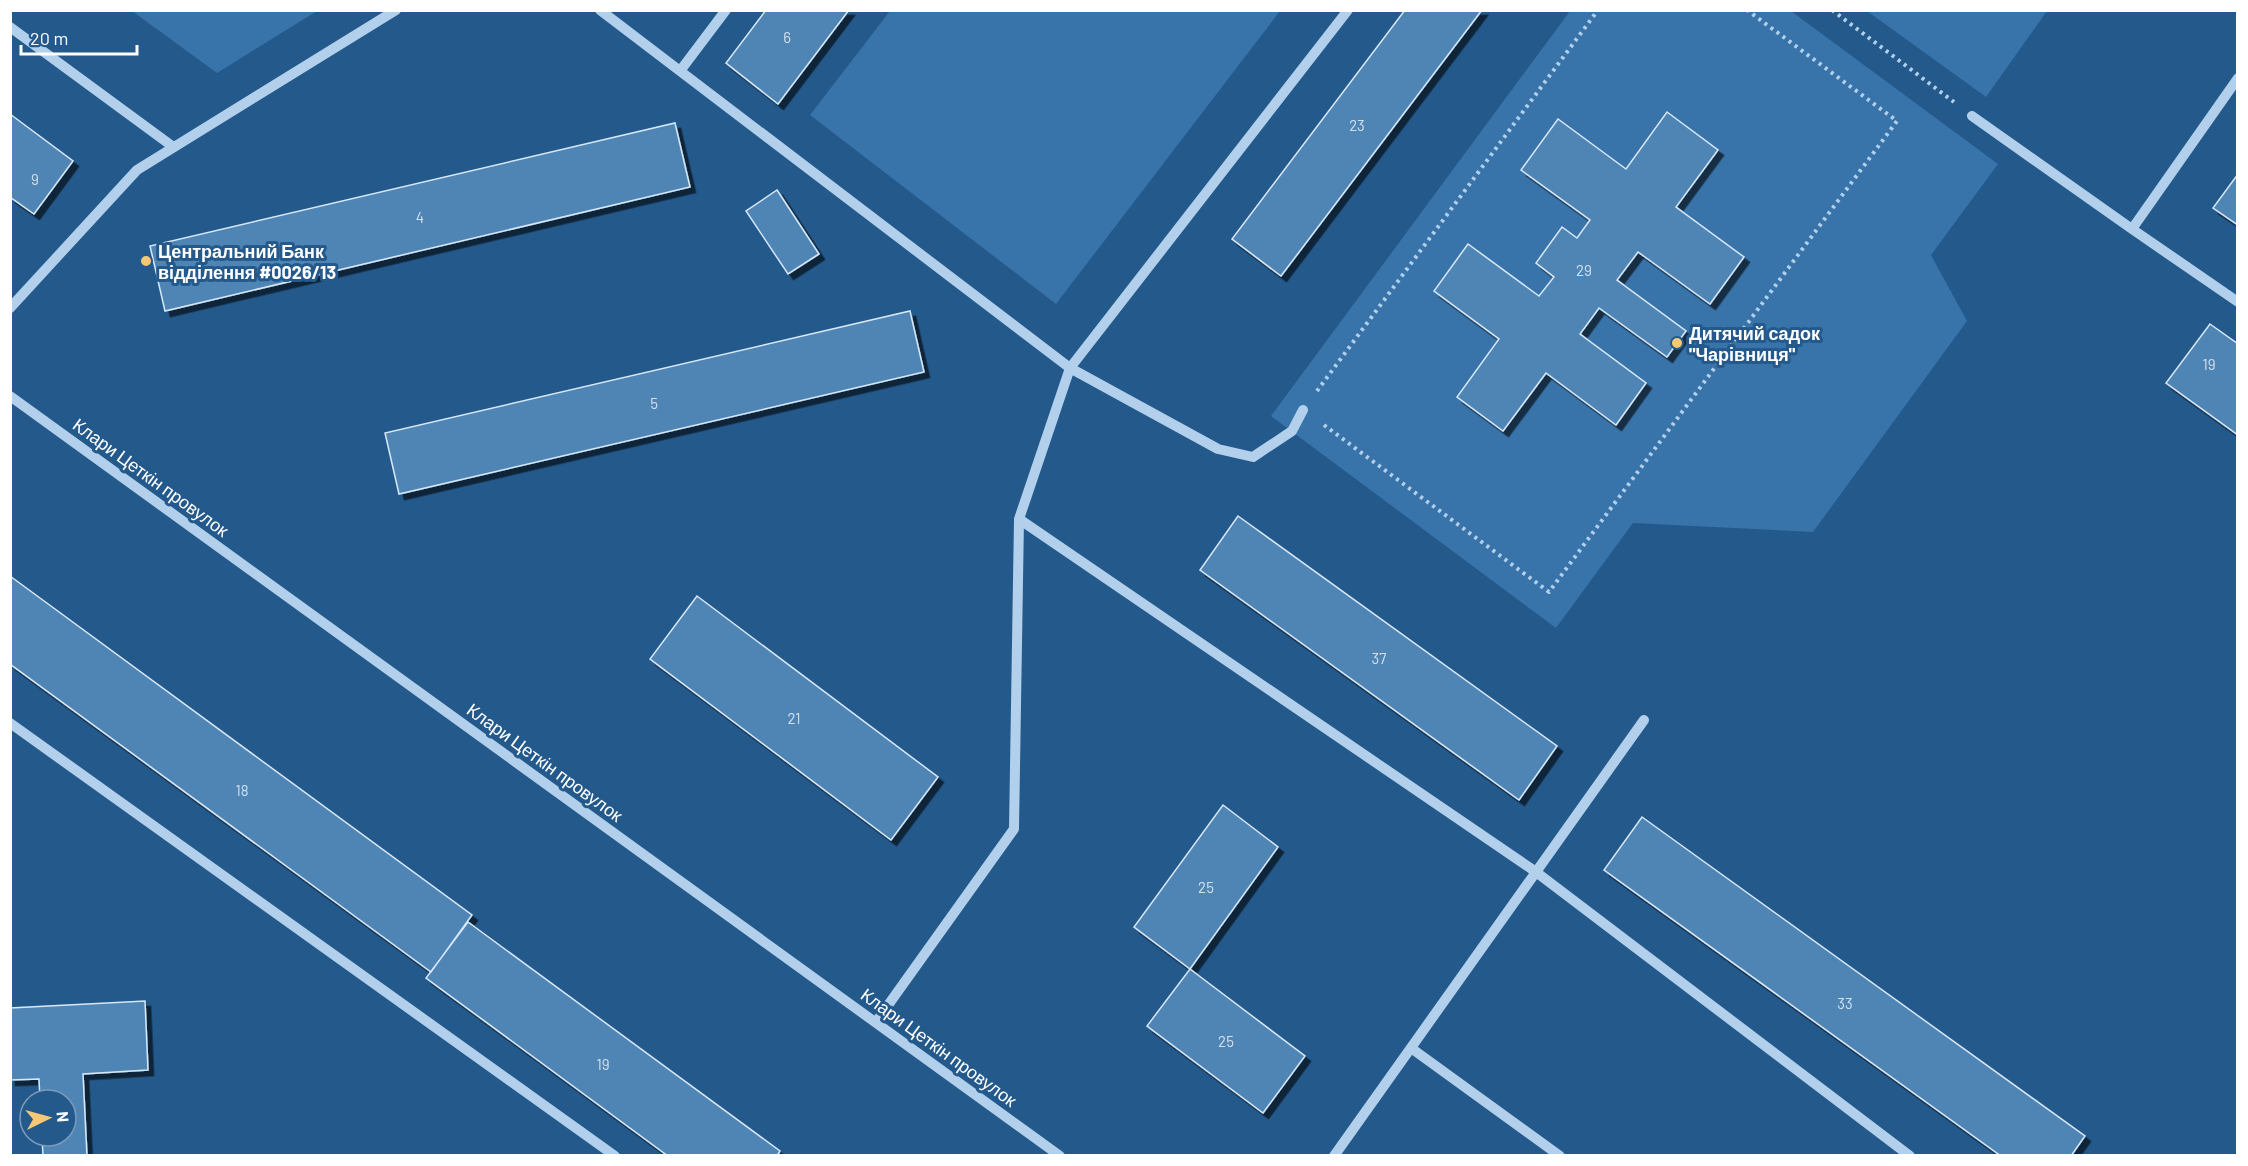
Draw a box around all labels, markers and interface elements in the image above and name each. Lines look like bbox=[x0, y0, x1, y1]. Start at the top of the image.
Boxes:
scale bar bbox=[21, 18, 136, 56]
text: 20 m bbox=[30, 27, 68, 49]
house number: 6 bbox=[783, 28, 791, 46]
house number: 23 bbox=[1349, 116, 1365, 134]
house number: 9 bbox=[31, 170, 39, 188]
house number: 4 bbox=[416, 208, 424, 226]
place label: Центральний Банк відділення #0026/13 bbox=[158, 240, 336, 283]
marker: Центральний Банк відділення #0026/13 bbox=[139, 254, 153, 268]
house number: 29 bbox=[1576, 261, 1592, 279]
place label: Дитячий садок "Чарівниця" bbox=[1689, 322, 1821, 365]
marker: Дитячий садок "Чарівниця" bbox=[1670, 336, 1684, 350]
house number: 19 bbox=[2202, 355, 2216, 373]
house number: 5 bbox=[650, 394, 658, 412]
street label: Клари Цеткін провулок bbox=[69, 413, 233, 541]
house number: 37 bbox=[1372, 649, 1386, 667]
street label: Клари Цеткін провулок bbox=[463, 698, 627, 826]
house number: 21 bbox=[787, 709, 801, 727]
house number: 18 bbox=[235, 781, 249, 799]
house number: 25 bbox=[1198, 878, 1214, 896]
street label: Клари Цеткін провулок bbox=[857, 983, 1021, 1111]
house number: 33 bbox=[1837, 994, 1853, 1012]
house number: 25 bbox=[1218, 1032, 1234, 1050]
house number: 19 bbox=[596, 1055, 610, 1073]
north arrow bbox=[18, 1088, 78, 1148]
text: N bbox=[54, 1111, 73, 1123]

